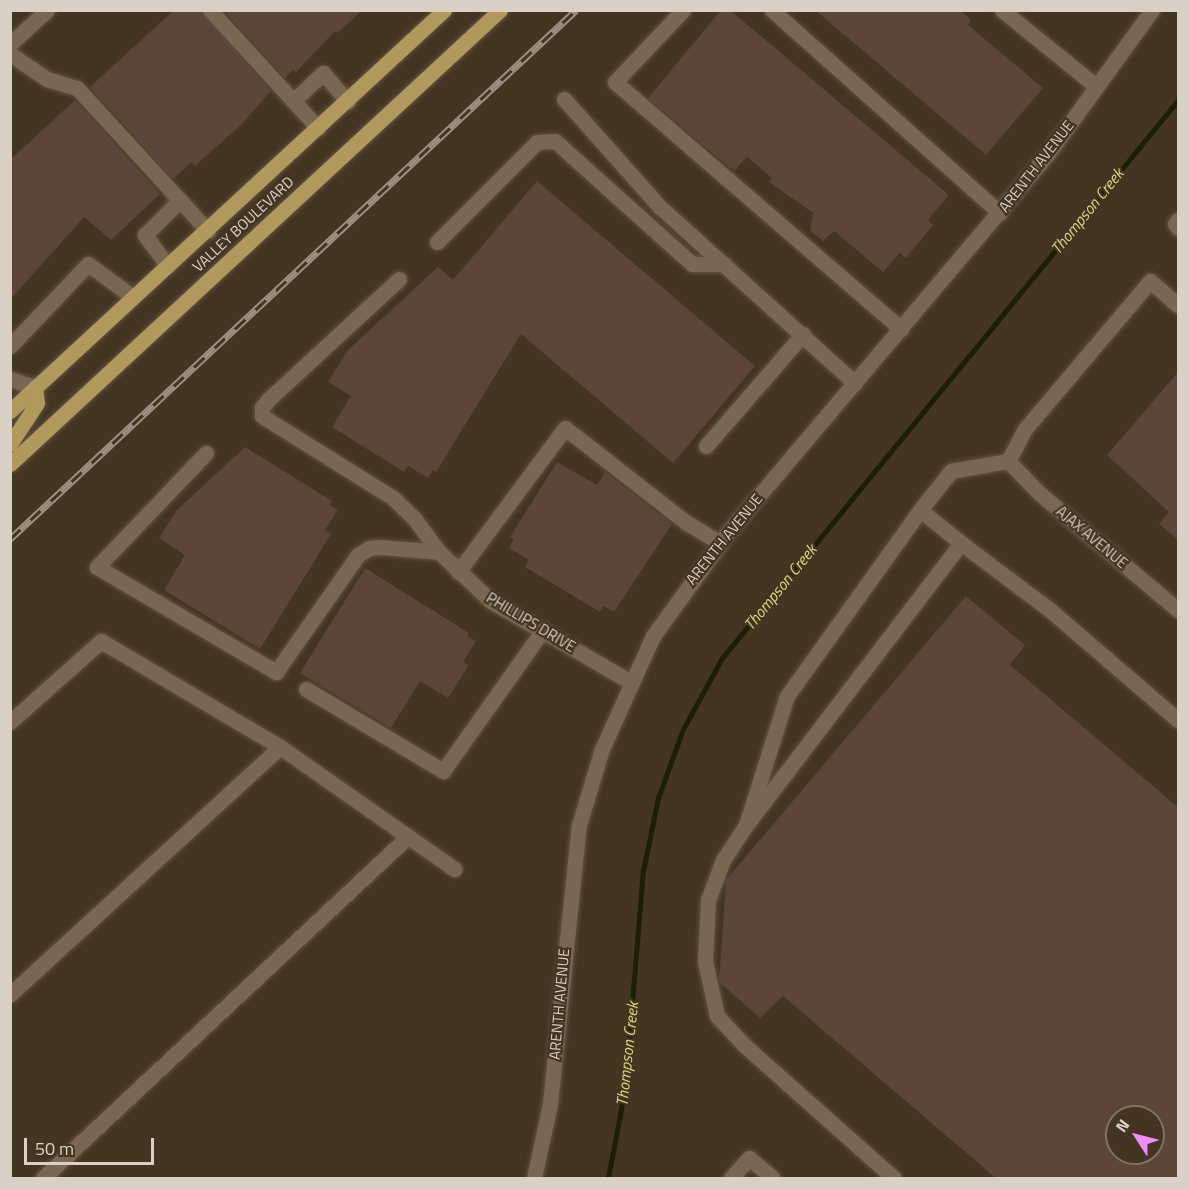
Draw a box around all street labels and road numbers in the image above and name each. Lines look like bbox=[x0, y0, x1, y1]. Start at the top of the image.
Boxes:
street label: ARENTH AVENUE bbox=[995, 116, 1077, 216]
street label: VALLEY BOULEVARD bbox=[189, 172, 297, 276]
street label: ARENTH AVENUE bbox=[682, 490, 766, 588]
street label: AJAX AVENUE bbox=[1053, 502, 1131, 572]
street label: PHILLIPS DRIVE bbox=[483, 588, 579, 656]
street label: ARENTH AVENUE bbox=[545, 948, 573, 1060]

